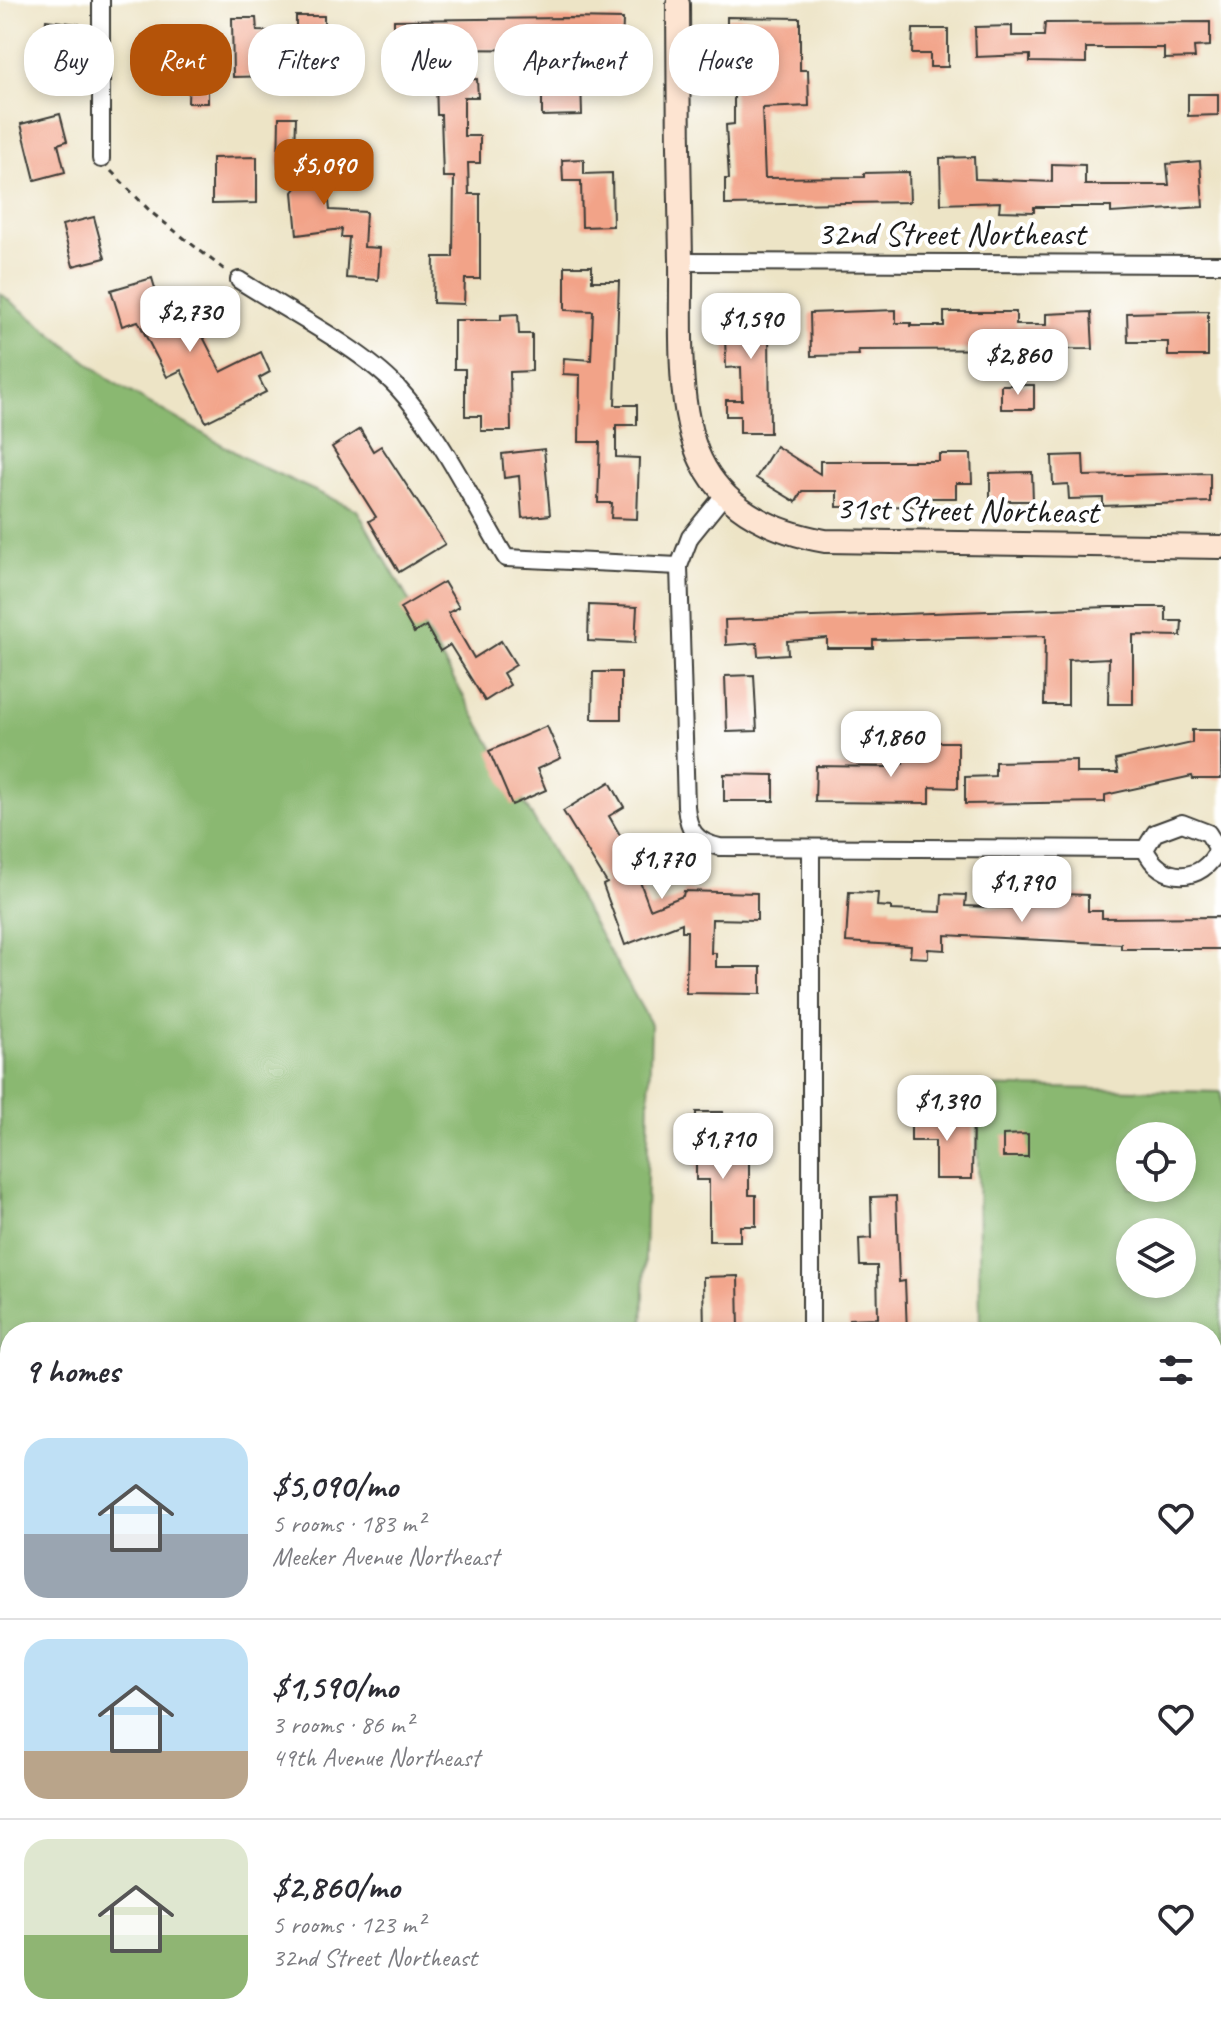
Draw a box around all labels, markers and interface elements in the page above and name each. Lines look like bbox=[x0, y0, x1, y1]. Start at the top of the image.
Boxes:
chip: Buy bbox=[24, 24, 114, 96]
chip: Rent bbox=[130, 24, 232, 96]
chip: Filters bbox=[248, 24, 365, 96]
chip: New bbox=[381, 24, 478, 96]
chip: Apartment bbox=[494, 24, 653, 96]
chip: House bbox=[669, 24, 779, 96]
pin: $5,090 bbox=[259, 139, 389, 207]
text: $5,090 bbox=[293, 148, 355, 181]
street label: 32nd Street Northeast bbox=[817, 212, 1089, 255]
pin: $2,730 bbox=[125, 286, 255, 354]
pin: $1,590 bbox=[686, 293, 816, 361]
text: $2,730 bbox=[158, 295, 222, 328]
text: $1,590 bbox=[720, 302, 782, 335]
pin: $2,860 bbox=[953, 329, 1083, 397]
text: $2,860 bbox=[986, 338, 1050, 371]
street label: 31st Street Northeast bbox=[836, 486, 1102, 533]
pin: $1,860 bbox=[826, 711, 956, 779]
text: $1,860 bbox=[859, 720, 923, 753]
pin: $1,770 bbox=[597, 833, 727, 901]
text: $1,770 bbox=[630, 842, 694, 875]
pin: $1,790 bbox=[957, 856, 1087, 924]
text: $1,790 bbox=[990, 865, 1054, 898]
pin: $1,390 bbox=[882, 1075, 1012, 1143]
text: $1,390 bbox=[915, 1084, 979, 1117]
pin: $1,710 bbox=[658, 1113, 788, 1181]
text: $1,710 bbox=[691, 1122, 755, 1155]
map controls bbox=[1116, 1122, 1196, 1298]
button: locate bbox=[1116, 1122, 1196, 1202]
button: layers bbox=[1116, 1218, 1196, 1298]
icon: filters bbox=[1154, 1348, 1198, 1392]
text: 9 homes bbox=[24, 1349, 120, 1392]
text: $5,090/mo bbox=[272, 1464, 398, 1507]
icon: home bbox=[88, 1470, 184, 1566]
icon: heart bbox=[1154, 1496, 1198, 1540]
text: 5 rooms · 183 m² bbox=[272, 1507, 424, 1540]
text: Meeker Avenue Northeast bbox=[272, 1540, 499, 1573]
text: $1,590/mo bbox=[272, 1665, 398, 1708]
icon: home bbox=[88, 1671, 184, 1767]
icon: heart bbox=[1154, 1697, 1198, 1741]
text: 3 rooms · 86 m² bbox=[272, 1708, 413, 1741]
text: 49th Avenue Northeast bbox=[272, 1741, 480, 1774]
text: $2,860/mo bbox=[272, 1865, 400, 1908]
icon: home bbox=[88, 1871, 184, 1967]
icon: heart bbox=[1154, 1897, 1198, 1941]
text: 5 rooms · 123 m² bbox=[272, 1908, 424, 1941]
text: 32nd Street Northeast bbox=[272, 1941, 477, 1974]

